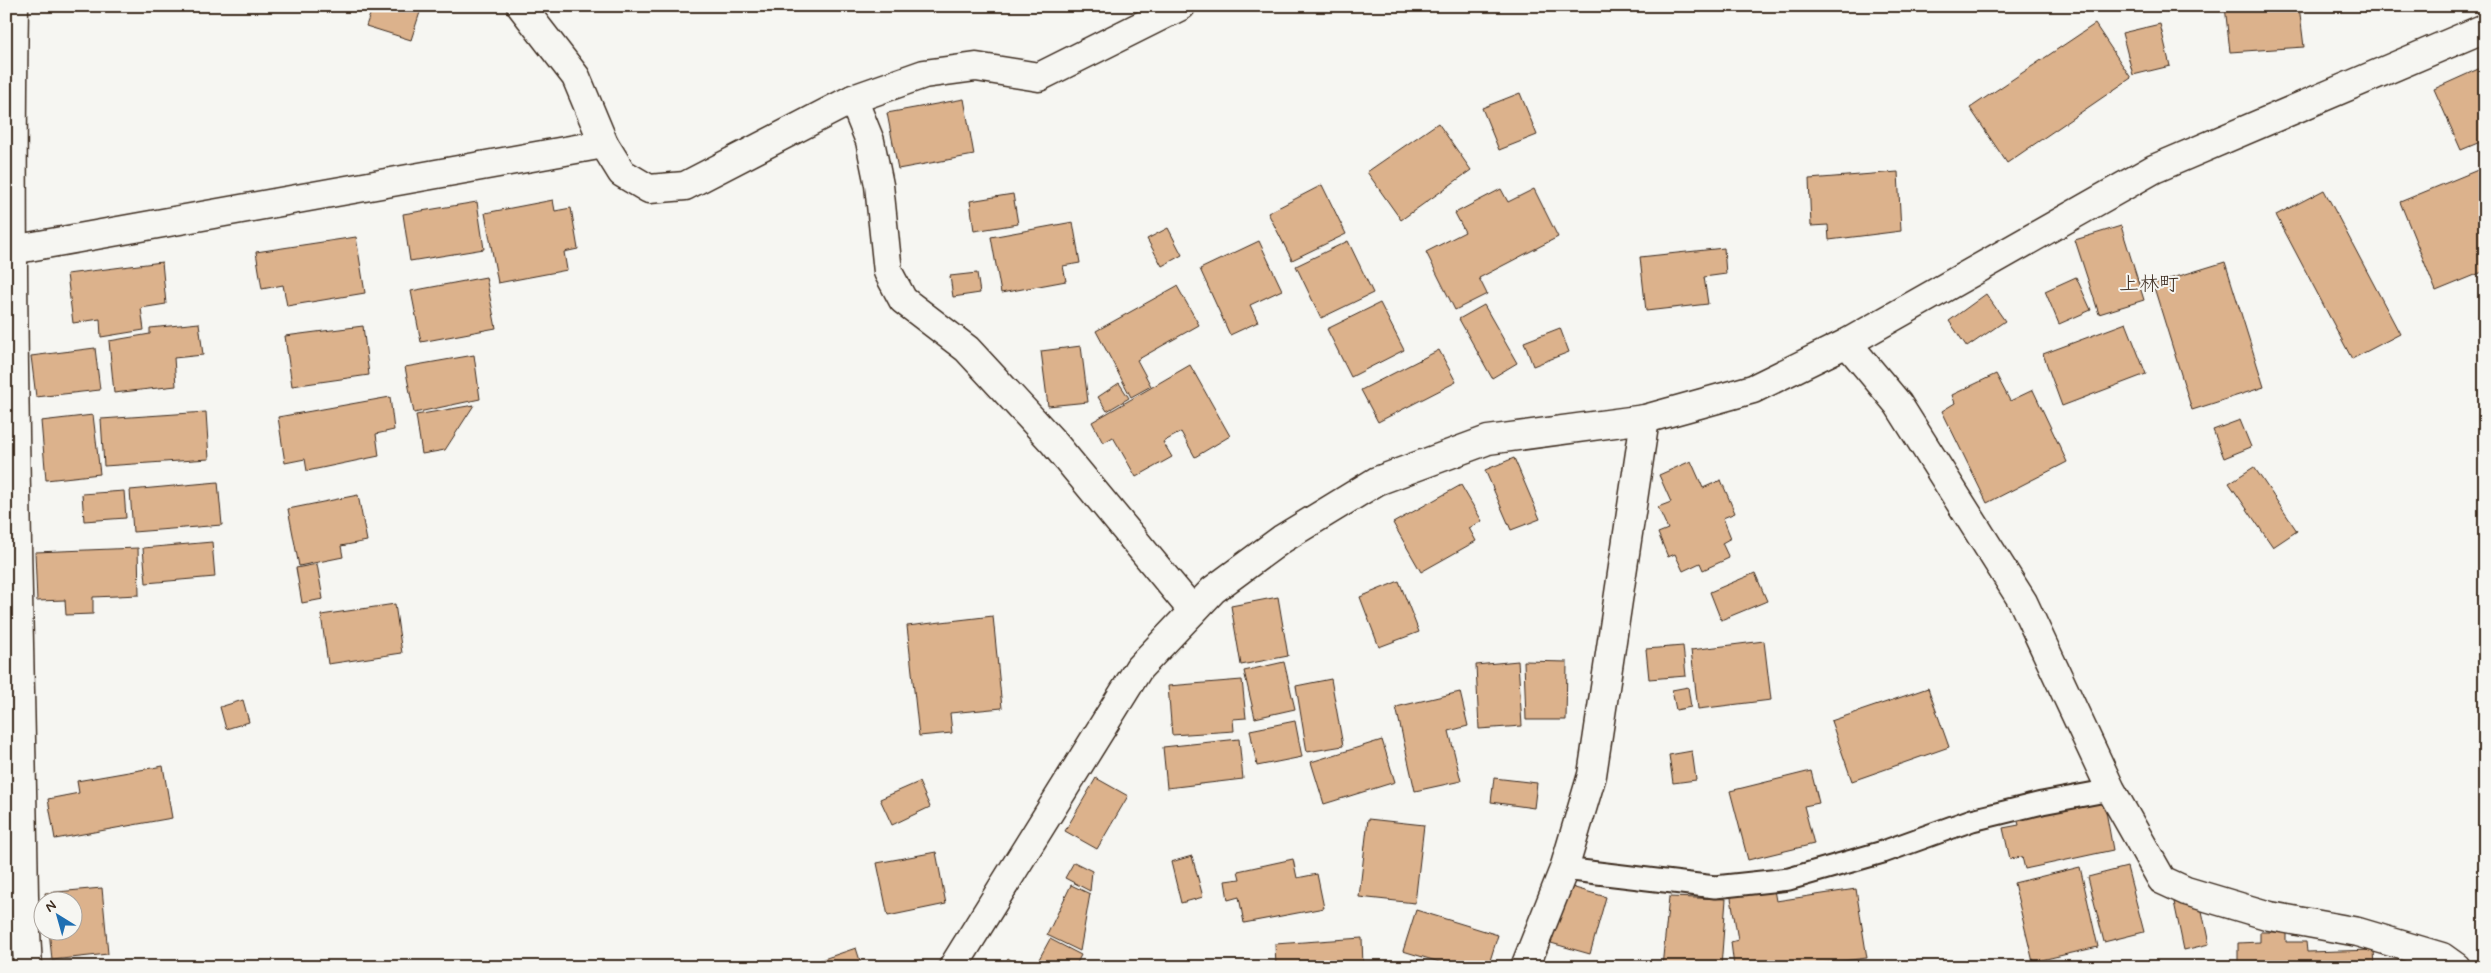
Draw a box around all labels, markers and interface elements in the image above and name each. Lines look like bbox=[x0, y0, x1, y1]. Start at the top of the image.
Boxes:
district label: 上林町 bbox=[2119, 271, 2179, 298]
north arrow bbox=[32, 890, 82, 940]
text: N bbox=[42, 896, 60, 916]

